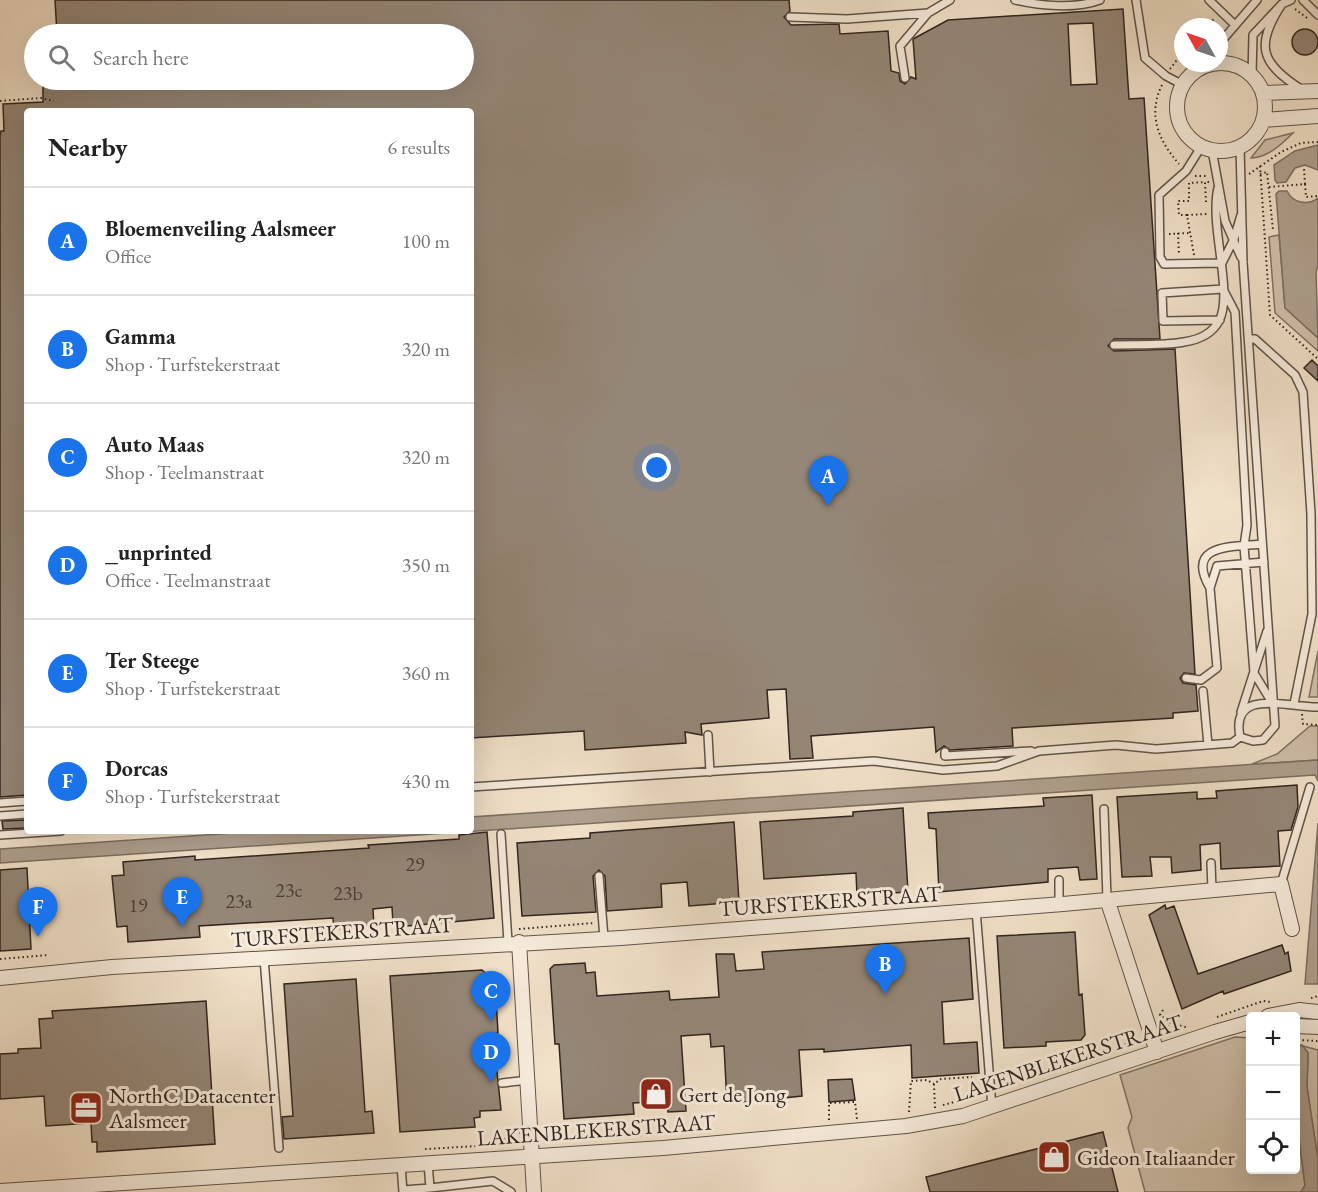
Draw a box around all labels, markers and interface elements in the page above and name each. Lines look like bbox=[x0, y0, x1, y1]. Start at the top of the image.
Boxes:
north arrow bbox=[1174, 18, 1228, 72]
search box bbox=[24, 24, 474, 90]
icon: search bbox=[45, 41, 78, 74]
text: Search here bbox=[93, 43, 188, 72]
text: Nearby bbox=[48, 130, 128, 164]
text: 6 results bbox=[387, 134, 450, 160]
text: Bloemenveiling Aalsmeer bbox=[105, 214, 336, 243]
text: A bbox=[60, 228, 75, 254]
text: 100 m bbox=[402, 228, 450, 254]
text: Office bbox=[105, 243, 151, 269]
text: Gamma bbox=[105, 322, 176, 351]
text: B bbox=[61, 336, 74, 362]
text: 320 m bbox=[402, 336, 450, 362]
text: Shop · Turfstekerstraat bbox=[105, 351, 280, 377]
text: Auto Maas bbox=[105, 430, 204, 459]
text: C bbox=[60, 444, 75, 470]
text: 320 m bbox=[402, 444, 450, 470]
your location bbox=[642, 453, 671, 482]
pin: A bbox=[808, 456, 848, 506]
text: Shop · Teelmanstraat bbox=[105, 459, 264, 485]
text: _unprinted bbox=[105, 538, 212, 567]
text: D bbox=[60, 552, 75, 578]
text: 350 m bbox=[402, 552, 450, 578]
text: Office · Teelmanstraat bbox=[105, 567, 271, 593]
text: Ter Steege bbox=[105, 646, 199, 675]
text: E bbox=[62, 660, 73, 686]
text: 360 m bbox=[402, 660, 450, 686]
text: Shop · Turfstekerstraat bbox=[105, 675, 280, 701]
text: Dorcas bbox=[105, 754, 168, 783]
text: F bbox=[62, 768, 73, 794]
text: 430 m bbox=[402, 768, 450, 794]
text: Shop · Turfstekerstraat bbox=[105, 783, 280, 809]
house number: 29 bbox=[405, 851, 425, 877]
house number: 23c bbox=[275, 877, 303, 903]
pin: E bbox=[162, 878, 201, 927]
street label: TURFSTEKERSTRAAT bbox=[718, 879, 943, 923]
house number: 23b bbox=[333, 880, 363, 906]
pin: F bbox=[18, 888, 57, 937]
house number: 23a bbox=[225, 888, 253, 914]
house number: 19 bbox=[128, 892, 148, 918]
street label: TURFSTEKERSTRAAT bbox=[230, 910, 455, 954]
pin: B bbox=[866, 944, 904, 994]
pin: C bbox=[472, 972, 510, 1021]
street label: LAKENBLEKERSTRAAT bbox=[950, 1007, 1186, 1109]
map controls bbox=[1246, 1012, 1300, 1174]
button: + bbox=[1246, 1012, 1300, 1066]
pin: D bbox=[472, 1032, 510, 1082]
button: − bbox=[1246, 1066, 1300, 1120]
shop icon: Gert de Jong bbox=[638, 1076, 674, 1112]
place label: Gert de Jong bbox=[679, 1080, 786, 1109]
place label: NorthC Datacenter Aalsmeer bbox=[108, 1081, 276, 1135]
office icon: NorthC Datacenter Aalsmeer bbox=[68, 1090, 104, 1126]
street label: LAKENBLEKERSTRAAT bbox=[476, 1107, 716, 1153]
button: locate bbox=[1246, 1120, 1300, 1174]
shop icon: Gideon Italiaander bbox=[1036, 1139, 1072, 1175]
place label: Gideon Italiaander bbox=[1077, 1143, 1236, 1172]

